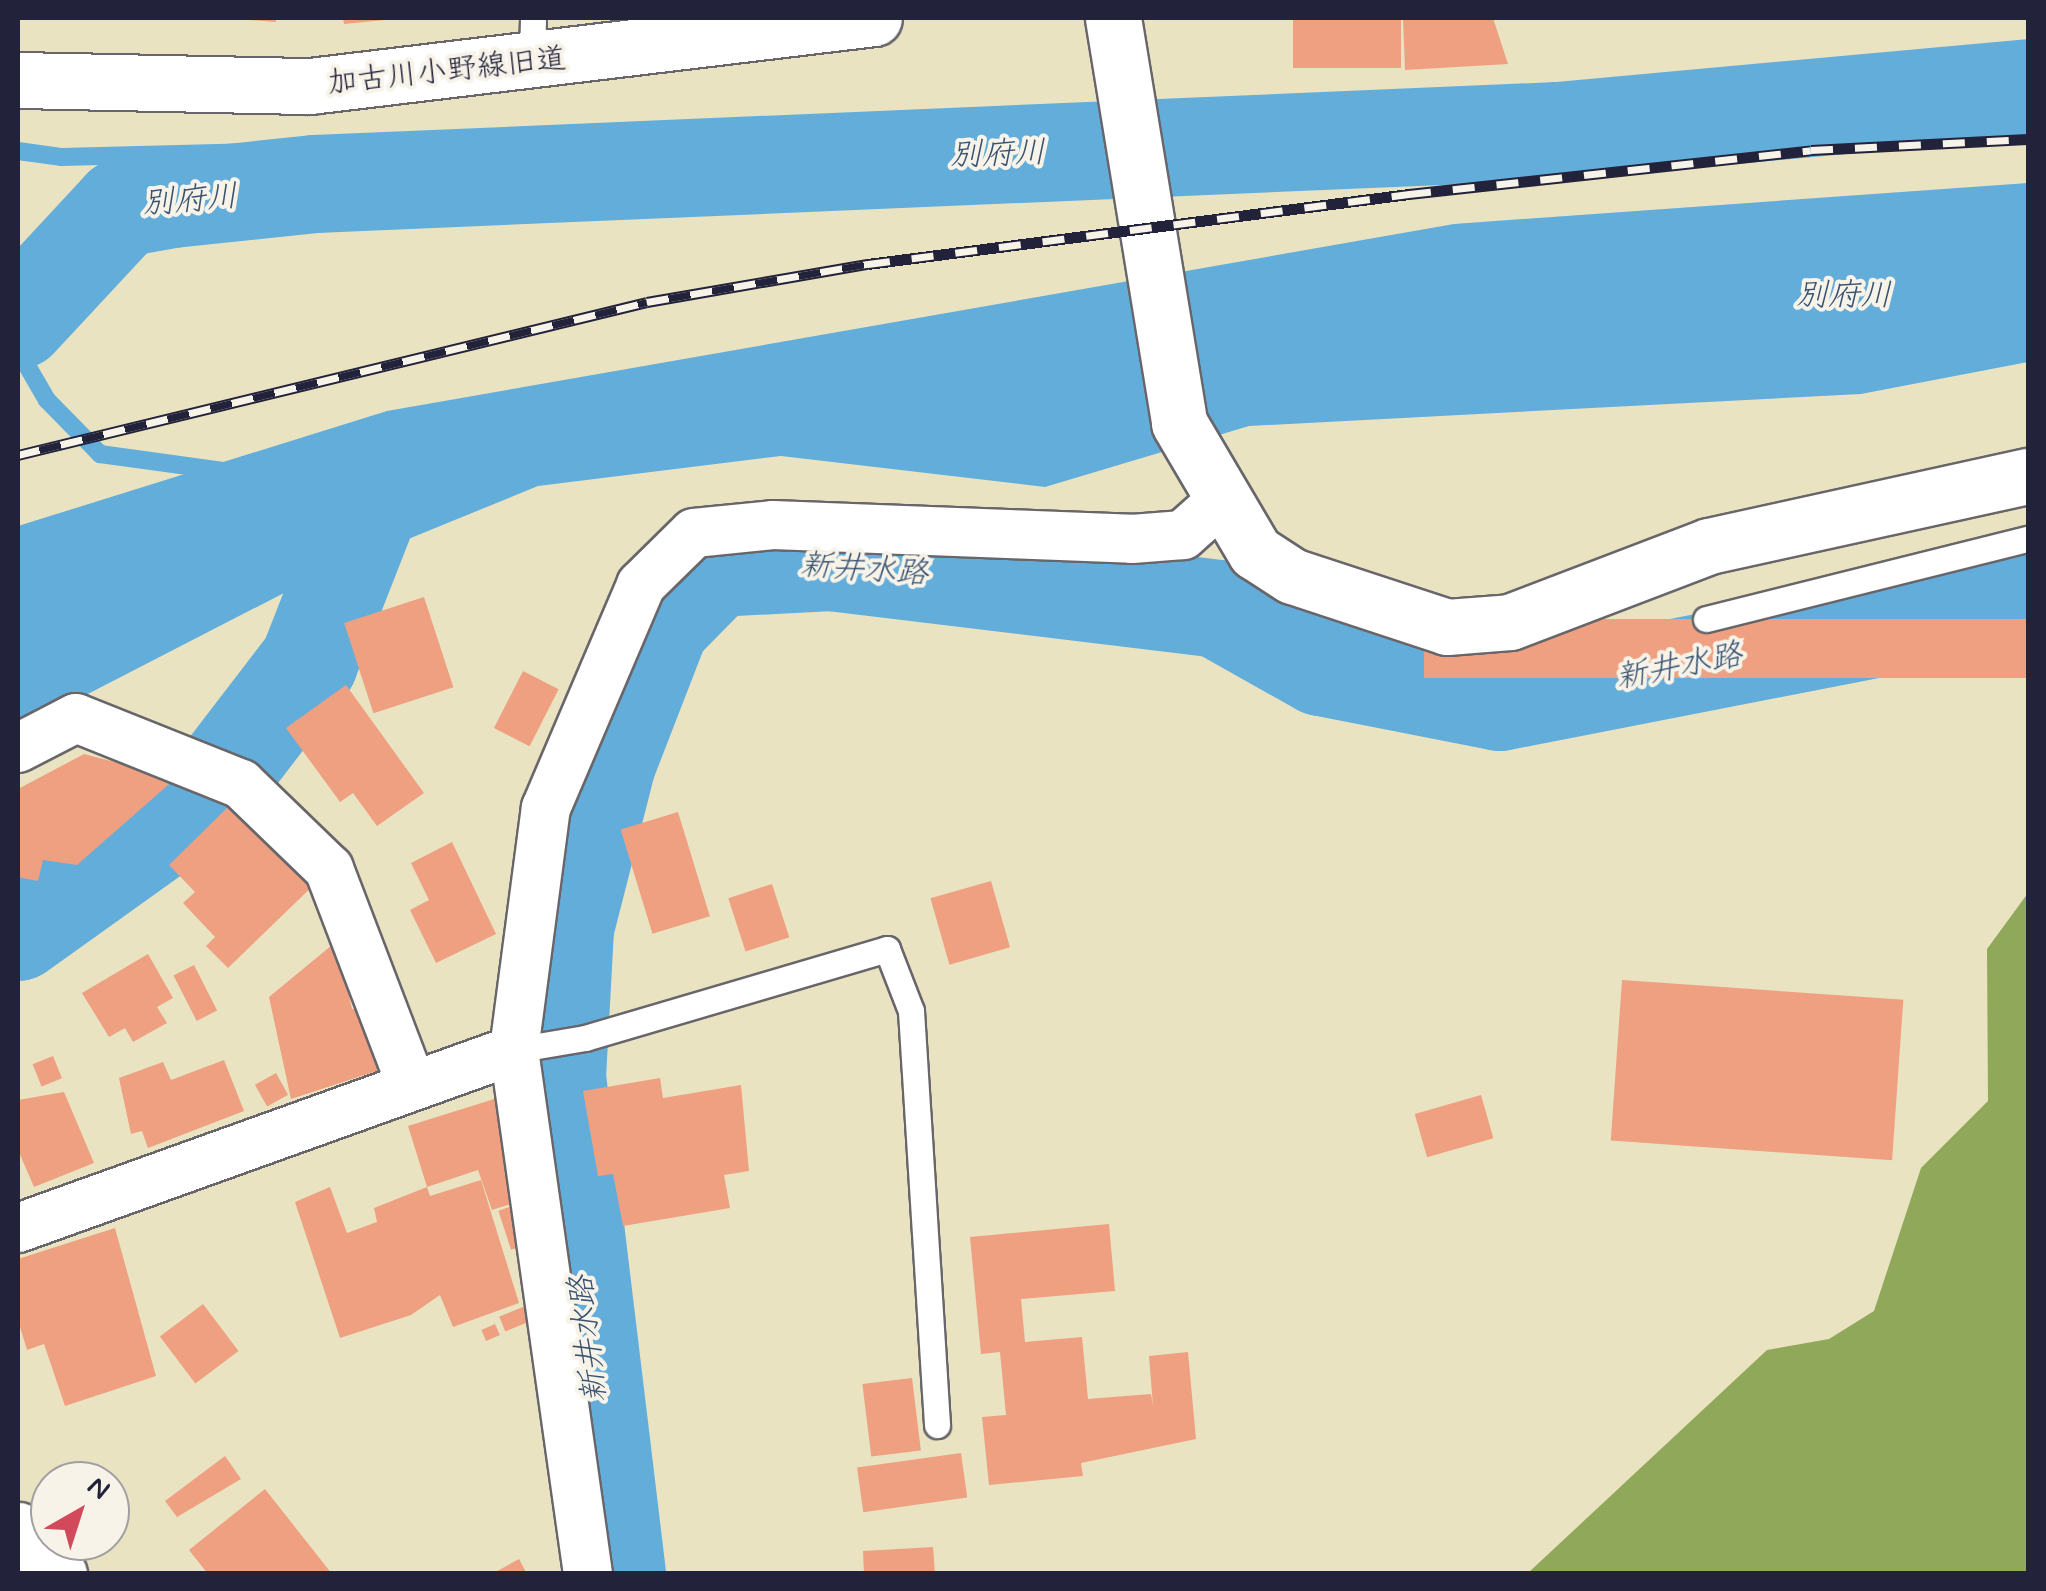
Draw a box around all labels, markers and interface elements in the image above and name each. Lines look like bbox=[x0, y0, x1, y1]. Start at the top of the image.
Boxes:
street label: 加古川小野線旧道 bbox=[326, 42, 568, 102]
water label: 別府川 bbox=[949, 134, 1047, 176]
water label: 別府川 bbox=[141, 178, 239, 224]
water label: 別府川 bbox=[1796, 277, 1892, 315]
water label: 新井水路 bbox=[799, 546, 929, 594]
water label: 新井水路 bbox=[1613, 636, 1745, 698]
water label: 新井水路 bbox=[562, 1273, 616, 1405]
north arrow bbox=[30, 1461, 130, 1561]
text: N bbox=[79, 1469, 117, 1509]

